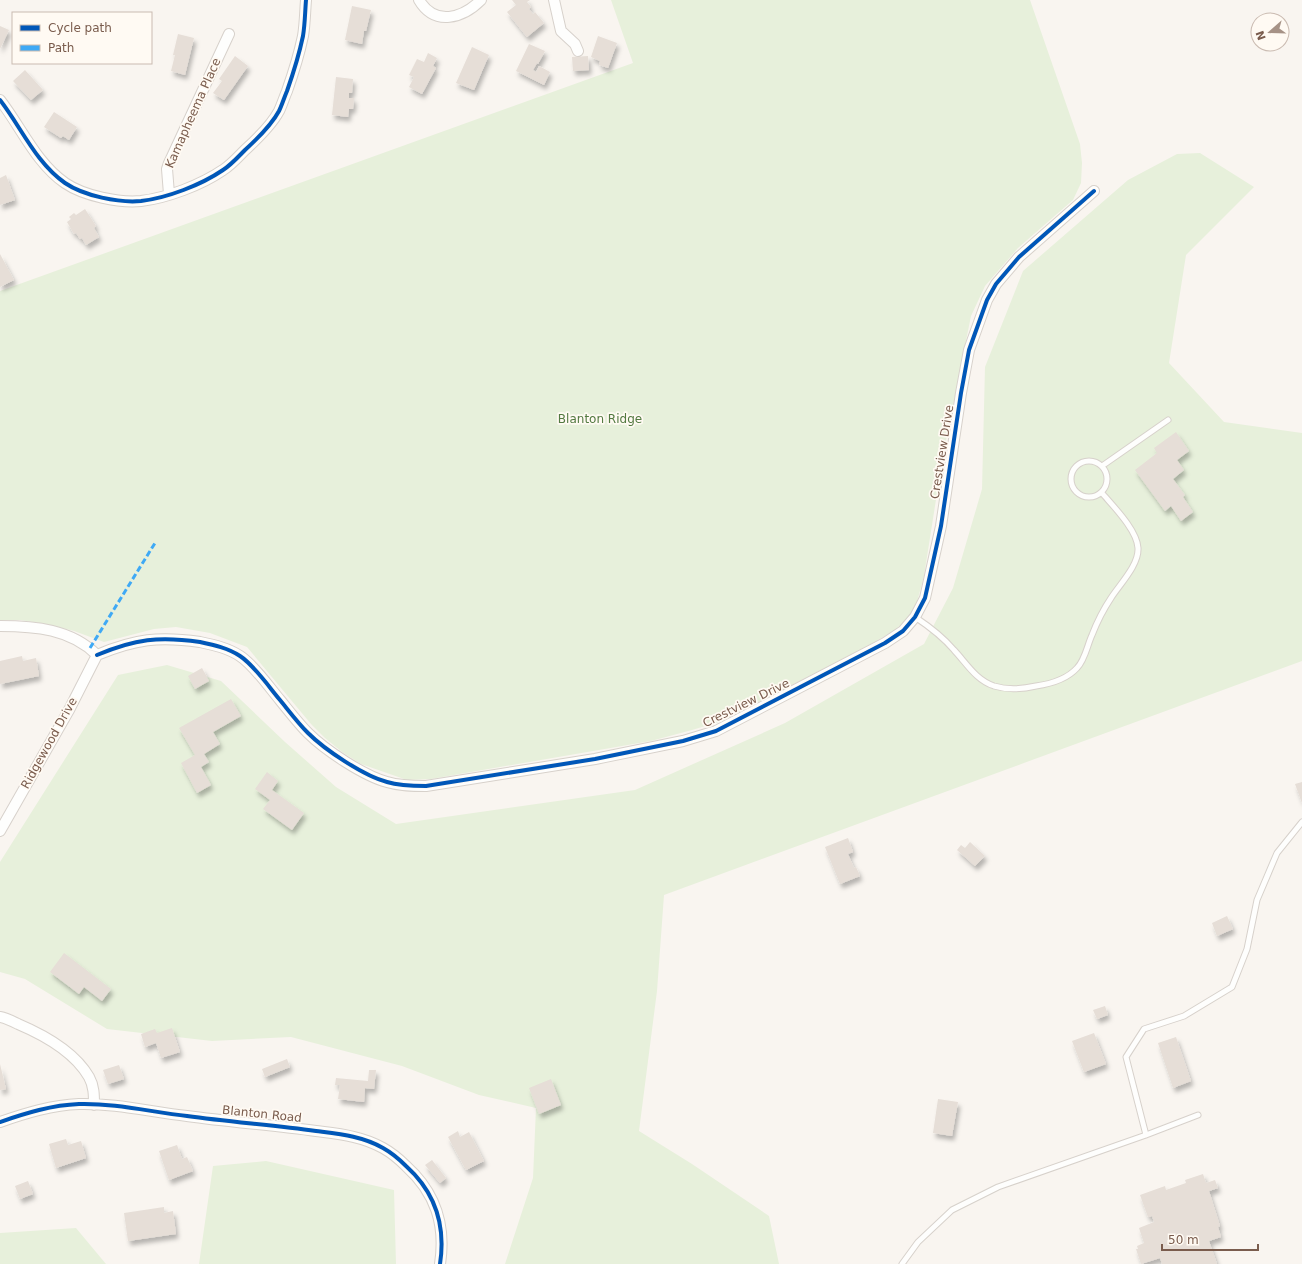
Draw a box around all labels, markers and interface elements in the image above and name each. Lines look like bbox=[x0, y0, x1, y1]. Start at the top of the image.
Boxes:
legend bbox=[12, 12, 152, 64]
north arrow bbox=[1250, 12, 1290, 52]
text: Cycle path bbox=[48, 21, 112, 35]
text: N bbox=[1253, 29, 1269, 42]
text: Path bbox=[48, 41, 74, 55]
street label: Kamapheema Place bbox=[162, 56, 224, 170]
street label: Crestview Drive bbox=[928, 404, 956, 500]
park label: Blanton Ridge bbox=[558, 412, 642, 426]
street label: Crestview Drive bbox=[700, 676, 792, 730]
street label: Ridgewood Drive bbox=[18, 695, 80, 791]
street label: Blanton Road bbox=[221, 1103, 303, 1125]
scale bar bbox=[1162, 1226, 1258, 1252]
text: 50 m bbox=[1168, 1233, 1199, 1247]

